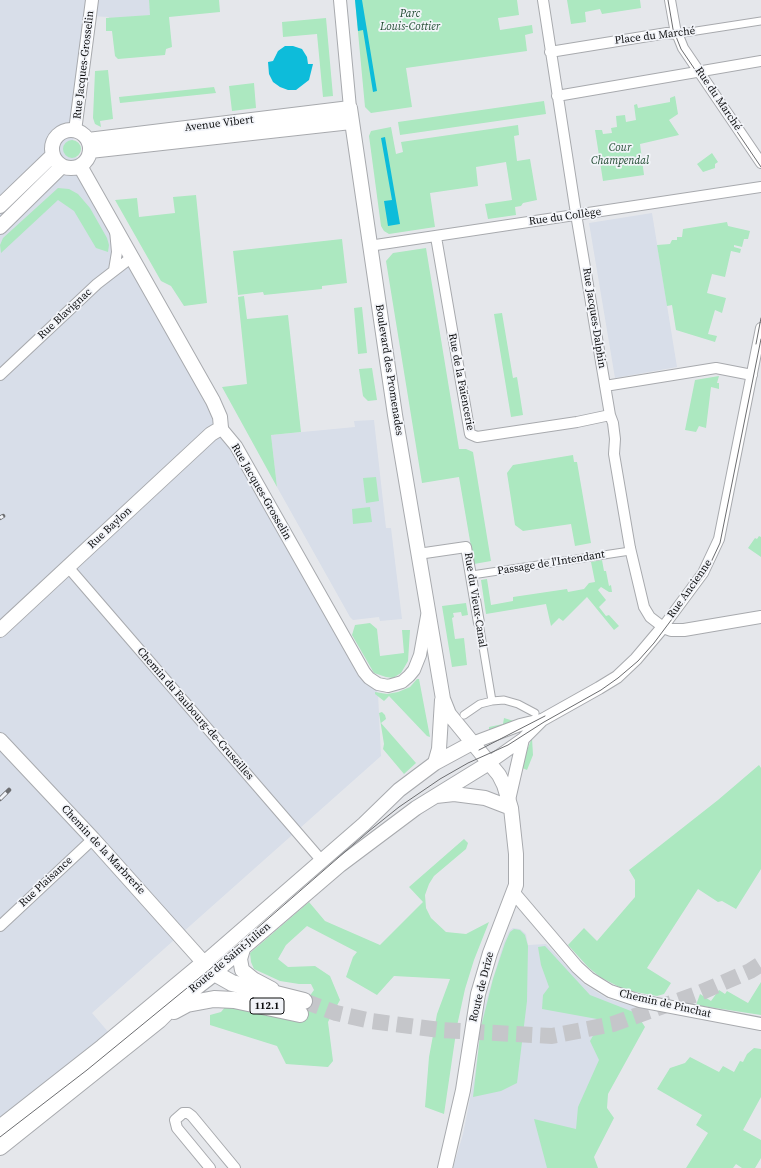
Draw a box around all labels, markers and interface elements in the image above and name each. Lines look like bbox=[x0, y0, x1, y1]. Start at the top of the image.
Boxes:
park label: Parc Louis-Cottier bbox=[380, 7, 440, 33]
street label: Rue Jacques-Grosselin bbox=[71, 10, 97, 120]
street label: Place du Marché bbox=[614, 25, 696, 47]
street label: Rue du Marché bbox=[692, 65, 744, 133]
street label: Avenue Vibert bbox=[184, 113, 254, 135]
park label: Cour Champendal bbox=[591, 141, 649, 167]
street label: Rue du Collège bbox=[528, 205, 602, 229]
street label: Rue Jacques-Dalphin bbox=[580, 267, 608, 369]
street label: Rue Blavignac bbox=[35, 286, 95, 342]
street label: Boulevard des Promenades bbox=[372, 303, 406, 437]
street label: Rue de la Faïencerie bbox=[445, 332, 477, 432]
street label: Rue Jacques-Grosselin bbox=[228, 441, 294, 543]
street label: Rue Baylon bbox=[85, 504, 135, 552]
street label: Passage de l'Intendant bbox=[496, 548, 606, 578]
street label: Rue du Vieux-Canal bbox=[461, 551, 489, 649]
street label: Rue Ancienne bbox=[665, 557, 715, 621]
street label: Chemin du Faubourg-de-Cruseilles bbox=[134, 645, 256, 783]
street label: Chemin de la Marbrerie bbox=[58, 803, 148, 897]
street label: Rue Plaisance bbox=[17, 854, 75, 910]
street label: Route de Saint-Julien bbox=[187, 920, 273, 996]
street label: Route de Drize bbox=[467, 951, 497, 1023]
street label: Chemin de Pinchat bbox=[618, 987, 712, 1021]
road number: 112.1 bbox=[250, 998, 284, 1014]

